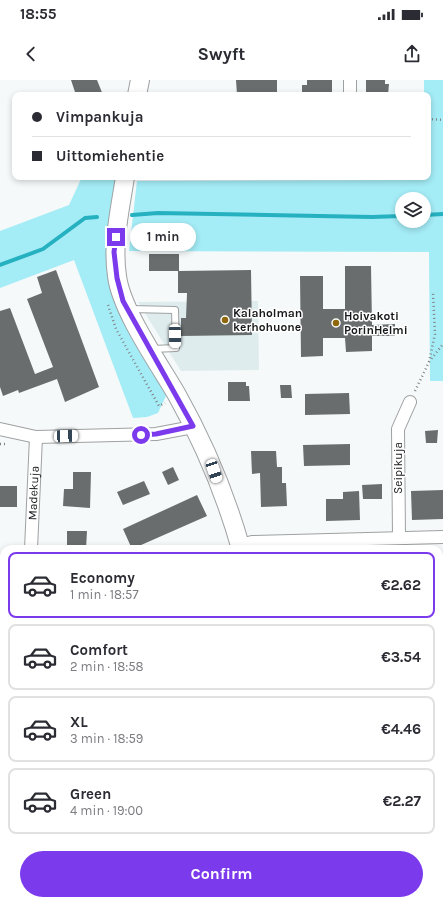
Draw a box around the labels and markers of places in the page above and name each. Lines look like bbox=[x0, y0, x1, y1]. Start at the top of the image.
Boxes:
place label: Kalaholman kerhohuone bbox=[233, 306, 302, 334]
place label: Hoivakoti PorinHelmi bbox=[344, 309, 408, 337]
marker: Kalaholman kerhohuone bbox=[220, 315, 230, 325]
marker: Hoivakoti PorinHelmi bbox=[331, 318, 341, 328]

